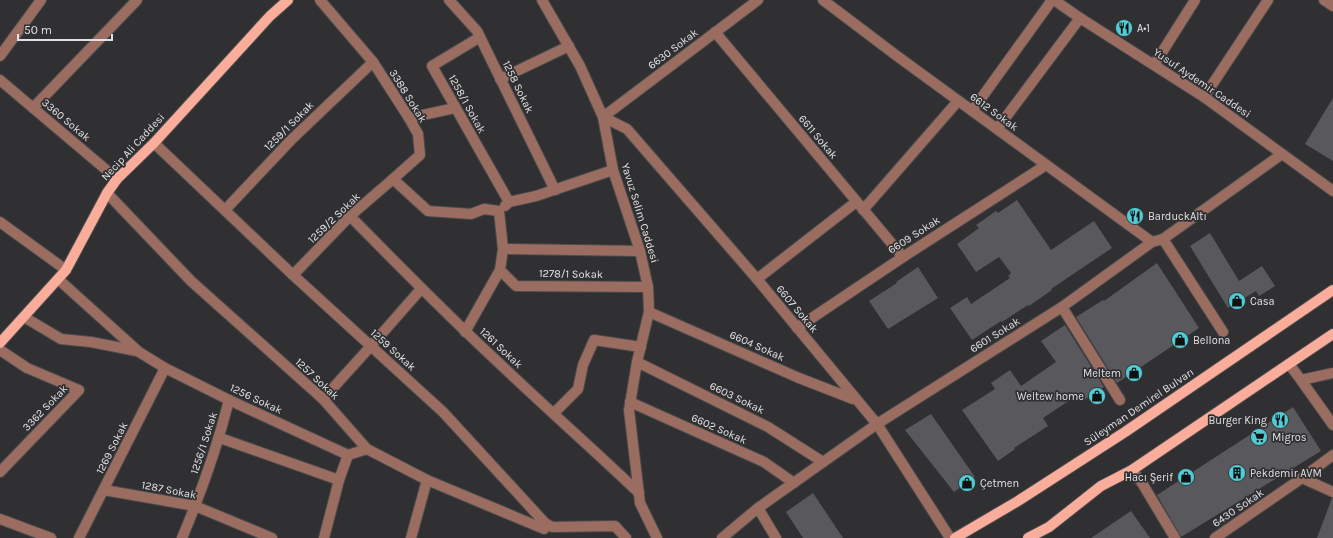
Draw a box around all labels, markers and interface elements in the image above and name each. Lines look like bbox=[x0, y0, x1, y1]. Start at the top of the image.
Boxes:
scale bar bbox=[18, 16, 112, 42]
restaurant icon: A•1 bbox=[1114, 18, 1134, 38]
place label: A•1 bbox=[1137, 22, 1150, 35]
text: 50 m bbox=[24, 23, 52, 37]
street label: 6630 Sokak bbox=[645, 26, 701, 72]
street label: Yusuf Aydemir Caddesi bbox=[1151, 46, 1253, 120]
street label: 1258 Sokak bbox=[500, 59, 536, 115]
street label: 3388 Sokak bbox=[387, 67, 429, 125]
street label: 1258/1 Sokak bbox=[446, 72, 488, 136]
street label: 6612 Sokak bbox=[967, 90, 1021, 134]
street label: 3360 Sokak bbox=[39, 96, 93, 144]
street label: 1259/1 Sokak bbox=[262, 99, 316, 153]
street label: Necip Ali Caddesi bbox=[99, 111, 167, 183]
street label: 6611 Sokak bbox=[796, 112, 840, 162]
street label: Yavuz Selim Caddesi bbox=[619, 162, 661, 264]
street label: 1259/2 Sokak bbox=[305, 190, 363, 246]
restaurant icon: BarduckAltı bbox=[1125, 206, 1145, 226]
place label: BarduckAltı bbox=[1148, 210, 1207, 223]
street label: 6609 Sokak bbox=[886, 213, 942, 257]
street label: 1278/1 Sokak bbox=[539, 267, 603, 281]
street label: 6607 Sokak bbox=[773, 283, 821, 335]
shop icon: Casa bbox=[1227, 291, 1247, 311]
place label: Casa bbox=[1250, 295, 1275, 308]
street label: 6601 Sokak bbox=[968, 315, 1022, 355]
street label: 1261 Sokak bbox=[477, 325, 525, 371]
street label: 1259 Sokak bbox=[368, 326, 418, 374]
street label: 6604 Sokak bbox=[727, 328, 787, 364]
shop icon: Bellona bbox=[1170, 330, 1190, 350]
place label: Bellona bbox=[1193, 334, 1230, 347]
street label: 1257 Sokak bbox=[292, 355, 342, 403]
shop icon: Meltem bbox=[1124, 363, 1144, 383]
street label: Süleyman Demirel Bulvarı bbox=[1081, 365, 1197, 449]
place label: Meltem bbox=[1083, 367, 1121, 380]
street label: 6603 Sokak bbox=[707, 379, 767, 417]
street label: 1256 Sokak bbox=[228, 381, 284, 417]
street label: 3362 Sokak bbox=[20, 382, 70, 434]
shop icon: Weltew home bbox=[1087, 386, 1107, 406]
place label: Weltew home bbox=[1017, 390, 1084, 403]
street label: 1256/1 Sokak bbox=[188, 410, 220, 476]
restaurant icon: Burger King bbox=[1270, 410, 1290, 430]
street label: 6602 Sokak bbox=[689, 411, 749, 447]
place label: Burger King bbox=[1208, 414, 1268, 427]
street label: 1269 Sokak bbox=[93, 420, 131, 476]
supermarket icon: Migros bbox=[1249, 427, 1269, 447]
place label: Migros bbox=[1272, 431, 1307, 444]
building icon: Pekdemir AVM bbox=[1227, 463, 1247, 483]
shop icon: Hacı Şerif bbox=[1176, 467, 1196, 487]
place label: Pekdemir AVM bbox=[1250, 467, 1322, 480]
place label: Hacı Şerif bbox=[1125, 471, 1173, 484]
shop icon: Çetmen bbox=[957, 473, 977, 493]
place label: Çetmen bbox=[980, 477, 1019, 490]
street label: 1287 Sokak bbox=[140, 478, 198, 502]
street label: 6430 Sokak bbox=[1210, 486, 1266, 530]

